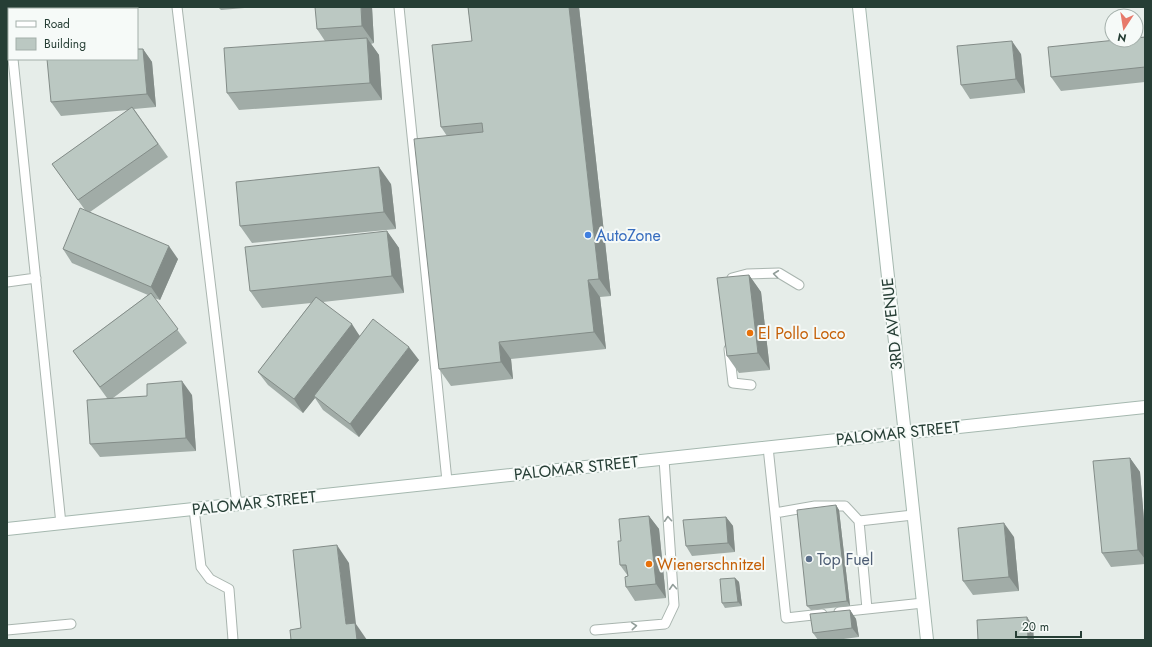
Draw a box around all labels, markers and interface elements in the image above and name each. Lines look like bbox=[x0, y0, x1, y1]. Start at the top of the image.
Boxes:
legend bbox=[8, 8, 138, 60]
north arrow bbox=[1104, 8, 1144, 48]
text: Road bbox=[44, 15, 70, 33]
text: N bbox=[1116, 29, 1128, 47]
text: Building bbox=[44, 35, 86, 53]
place label: AutoZone bbox=[596, 224, 661, 247]
marker: AutoZone bbox=[583, 230, 593, 240]
one-way arrow bbox=[773, 270, 779, 279]
street label: 3RD AVENUE bbox=[876, 277, 908, 371]
place label: El Pollo Loco bbox=[758, 322, 846, 345]
marker: El Pollo Loco bbox=[745, 328, 755, 338]
street label: PALOMAR STREET bbox=[835, 415, 962, 451]
street label: PALOMAR STREET bbox=[513, 450, 640, 486]
street label: PALOMAR STREET bbox=[191, 485, 318, 521]
one-way arrow bbox=[663, 516, 672, 522]
place label: Top Fuel bbox=[817, 548, 874, 571]
place label: Wienerschnitzel bbox=[657, 553, 765, 576]
marker: Top Fuel bbox=[804, 554, 814, 564]
marker: Wienerschnitzel bbox=[644, 559, 654, 569]
one-way arrow bbox=[668, 584, 677, 590]
scale bar bbox=[1016, 613, 1081, 639]
text: 20 m bbox=[1022, 618, 1049, 636]
one-way arrow bbox=[631, 622, 637, 631]

